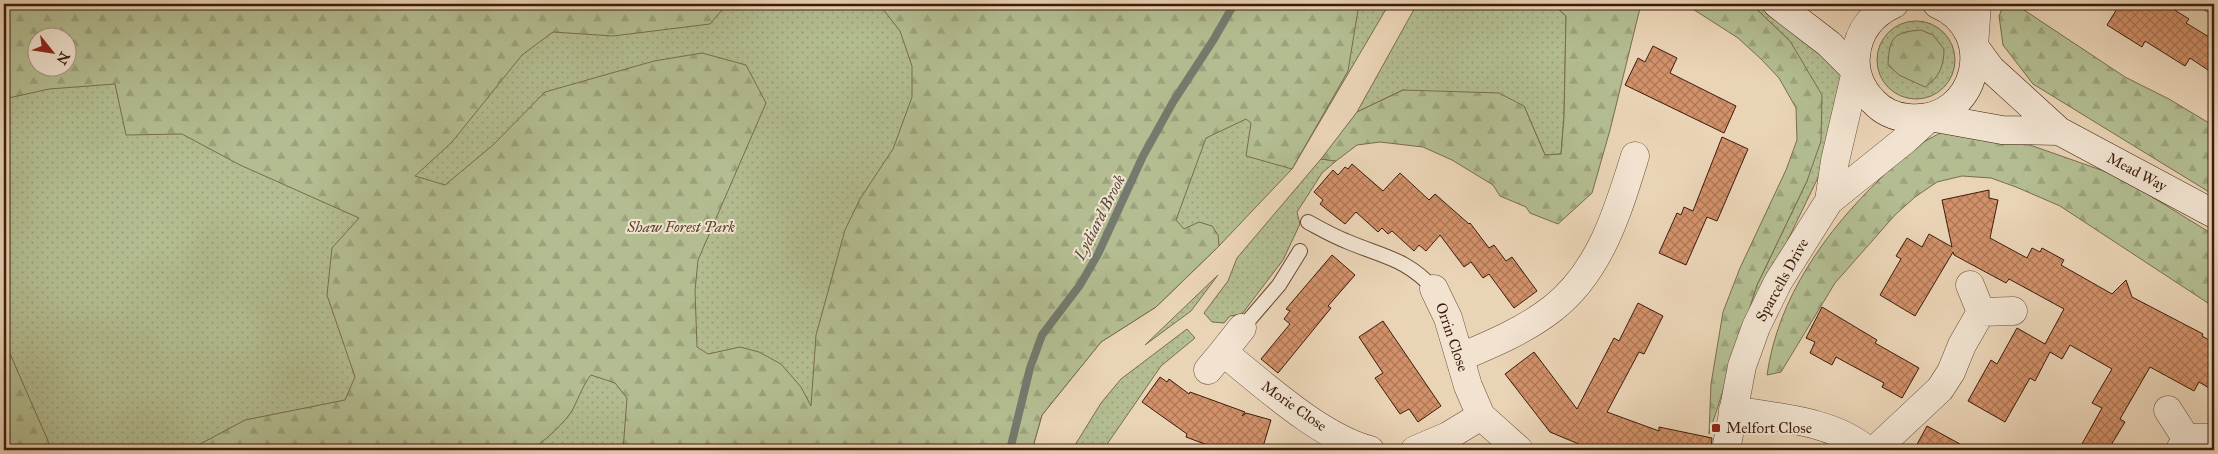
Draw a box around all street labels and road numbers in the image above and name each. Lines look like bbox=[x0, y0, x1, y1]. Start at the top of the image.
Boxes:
street label: Mead Way bbox=[2104, 149, 2171, 196]
street label: Sparcells Drive bbox=[1752, 235, 1812, 325]
street label: Orrin Close bbox=[1432, 300, 1472, 374]
street label: Morie Close bbox=[1258, 377, 1330, 435]

